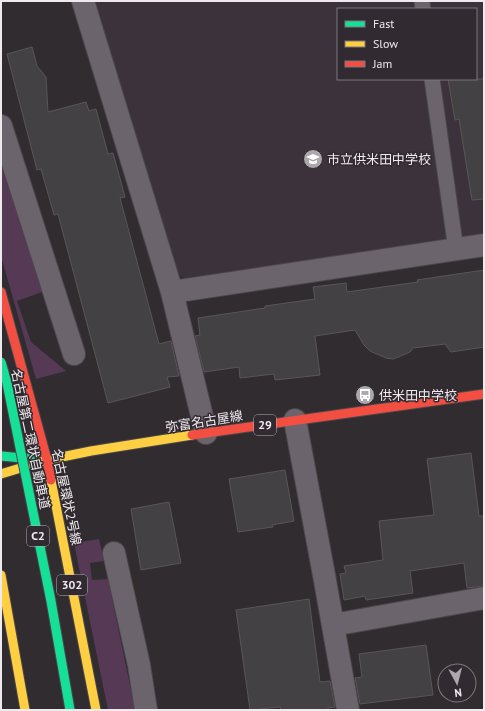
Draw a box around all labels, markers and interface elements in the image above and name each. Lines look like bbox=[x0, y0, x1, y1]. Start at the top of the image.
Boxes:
legend bbox=[337, 8, 477, 80]
text: Fast bbox=[373, 16, 394, 31]
text: Slow bbox=[373, 36, 398, 51]
text: Jam bbox=[372, 56, 392, 71]
school or university icon: 市立供米田中学校 bbox=[302, 148, 324, 170]
place label: 市立供米田中学校 bbox=[327, 151, 431, 168]
street label: 名古屋第二環状自動車道 bbox=[7, 367, 54, 511]
bus stop icon: 供米田中学校 bbox=[354, 384, 376, 406]
place label: 供米田中学校 bbox=[379, 387, 457, 404]
street label: 弥富名古屋線 bbox=[164, 407, 244, 436]
road number: 29 bbox=[254, 415, 276, 435]
street label: 名古屋環状2号線 bbox=[48, 447, 85, 547]
road number: C2 bbox=[27, 526, 49, 546]
road number: 302 bbox=[57, 575, 87, 595]
north arrow bbox=[437, 663, 477, 703]
text: N bbox=[454, 686, 463, 700]

